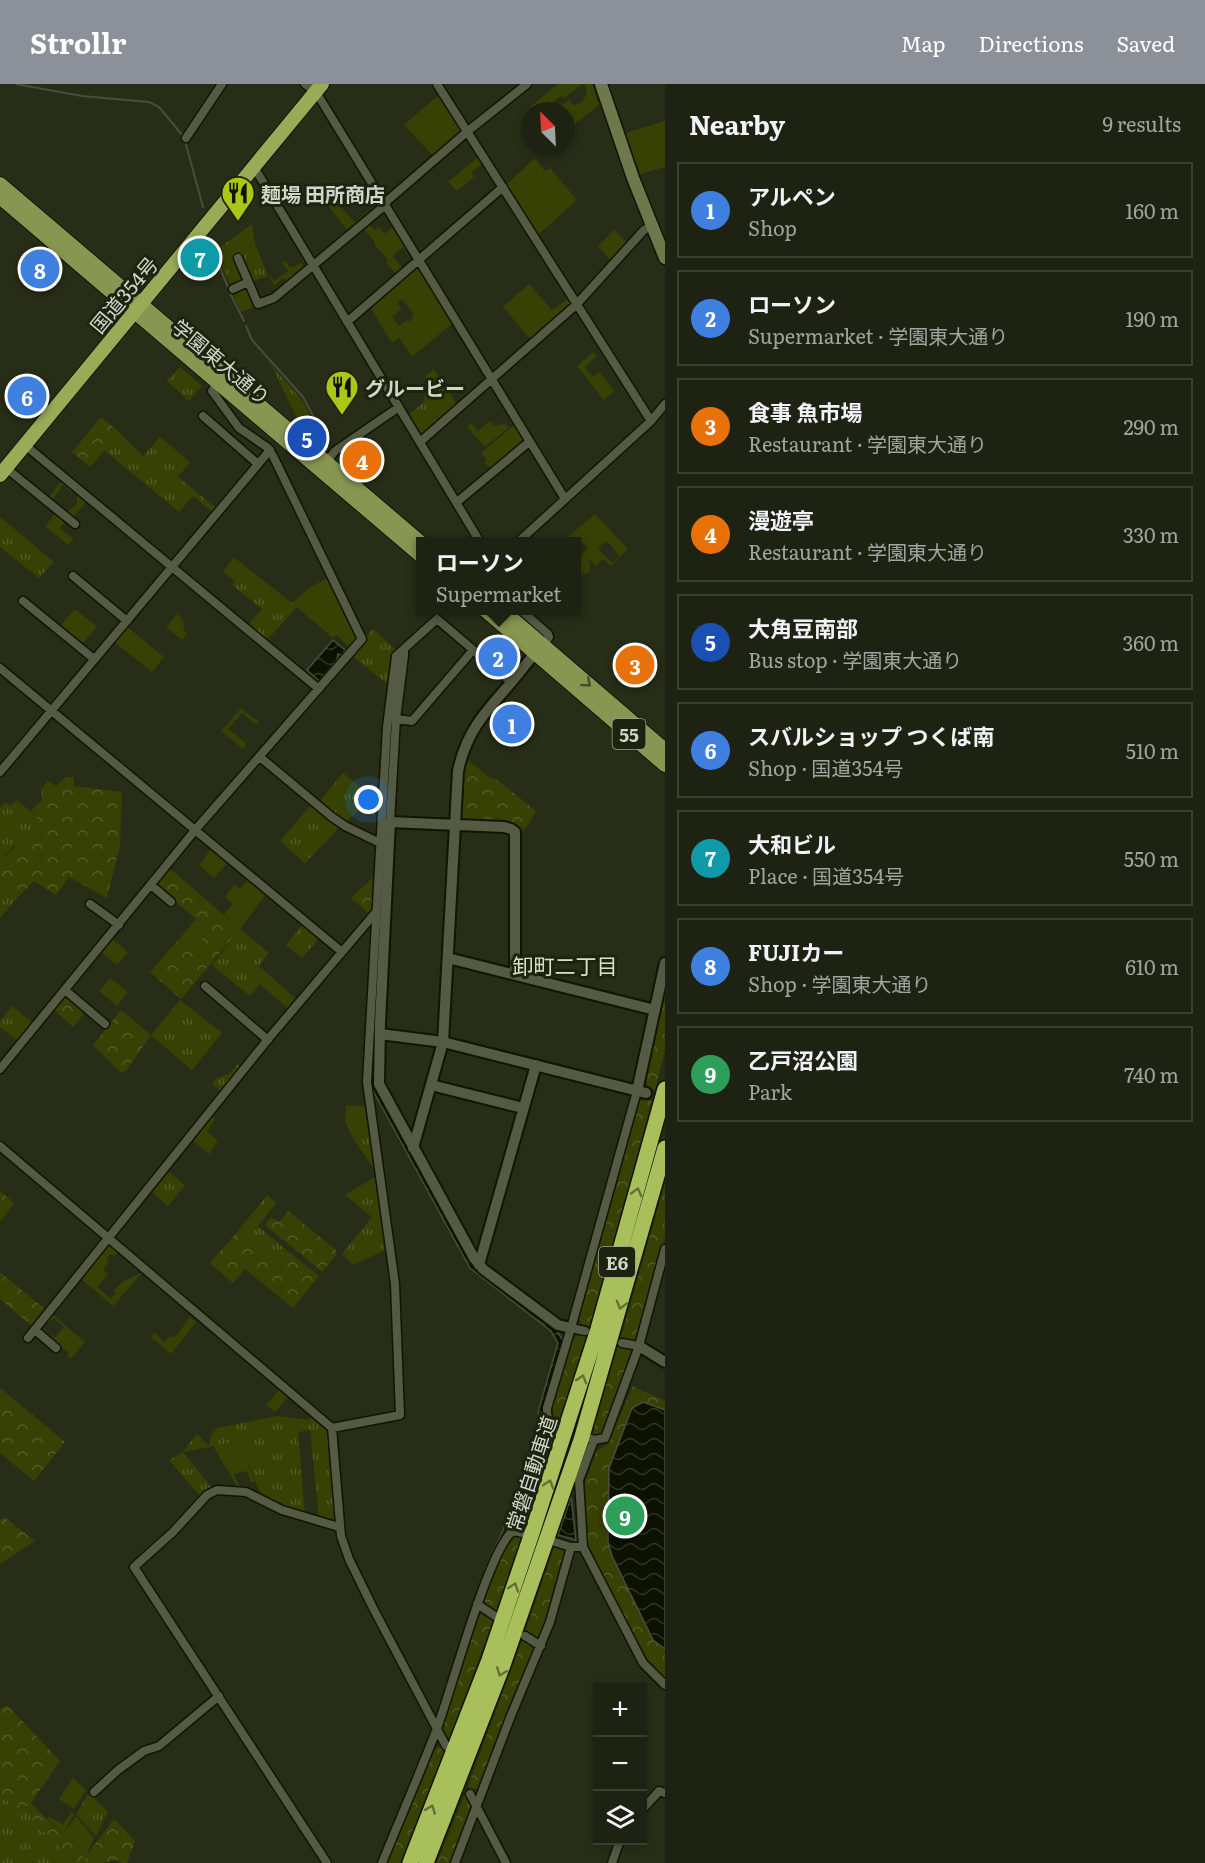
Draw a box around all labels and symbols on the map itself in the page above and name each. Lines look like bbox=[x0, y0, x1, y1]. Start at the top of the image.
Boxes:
north arrow bbox=[521, 102, 575, 156]
restaurant icon: 麺場 田所商店 bbox=[220, 175, 256, 222]
place label: 麺場 田所商店 bbox=[261, 178, 385, 208]
pin: 7 bbox=[180, 236, 220, 280]
pin: 8 bbox=[20, 246, 60, 291]
street label: 国道354号 bbox=[82, 249, 164, 339]
street label: 学園東大通り bbox=[166, 311, 278, 411]
restaurant icon: グルービー bbox=[324, 369, 360, 416]
place label: グルービー bbox=[365, 372, 465, 402]
pin: 6 bbox=[8, 374, 46, 418]
pin: 5 bbox=[288, 416, 326, 460]
pin: 4 bbox=[342, 438, 382, 482]
pin: 2 bbox=[478, 634, 518, 680]
pin: 3 bbox=[616, 642, 654, 688]
one-way arrow bbox=[580, 676, 591, 687]
pin: 1 bbox=[492, 702, 532, 746]
road number: 55 bbox=[612, 719, 646, 749]
your location bbox=[354, 785, 383, 814]
district label: 卸町二丁目 bbox=[513, 949, 618, 980]
one-way arrow bbox=[630, 1187, 642, 1198]
road number: E6 bbox=[599, 1247, 635, 1277]
one-way arrow bbox=[616, 1299, 628, 1310]
one-way arrow bbox=[575, 1374, 587, 1385]
street label: 常磐自動車道 bbox=[497, 1411, 563, 1535]
one-way arrow bbox=[541, 1479, 554, 1490]
pin: 9 bbox=[606, 1494, 644, 1538]
one-way arrow bbox=[507, 1582, 519, 1593]
one-way arrow bbox=[495, 1666, 508, 1677]
one-way arrow bbox=[424, 1804, 436, 1815]

